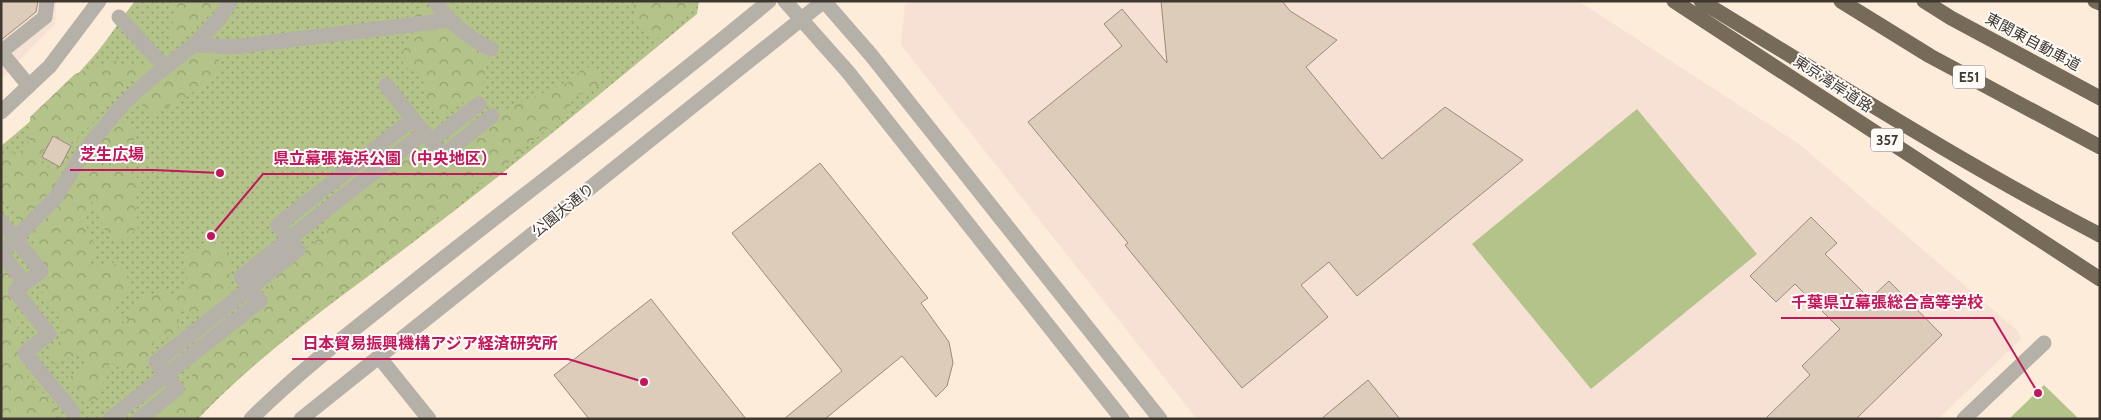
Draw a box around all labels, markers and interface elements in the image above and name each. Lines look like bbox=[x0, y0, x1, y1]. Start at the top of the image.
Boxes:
street label: 東関東自動車道 bbox=[1982, 9, 2084, 75]
street label: 東京湾岸道路 bbox=[1790, 52, 1876, 116]
road number: E51 bbox=[1953, 66, 1985, 88]
road number: 357 bbox=[1871, 128, 1903, 152]
callout: 芝生広場 bbox=[70, 139, 154, 170]
callout: 県立幕張海浜公園（中央地区） bbox=[263, 143, 507, 174]
text: 芝生広場 bbox=[80, 145, 144, 164]
text: 県立幕張海浜公園（中央地区） bbox=[273, 149, 497, 168]
street label: 公園大通り bbox=[528, 179, 598, 241]
callout: 千葉県立幕張総合高等学校 bbox=[1781, 287, 1993, 318]
text: 千葉県立幕張総合高等学校 bbox=[1791, 293, 1983, 312]
callout: 日本貿易振興機構アジア経済研究所 bbox=[292, 328, 568, 359]
text: 日本貿易振興機構アジア経済研究所 bbox=[302, 334, 558, 353]

